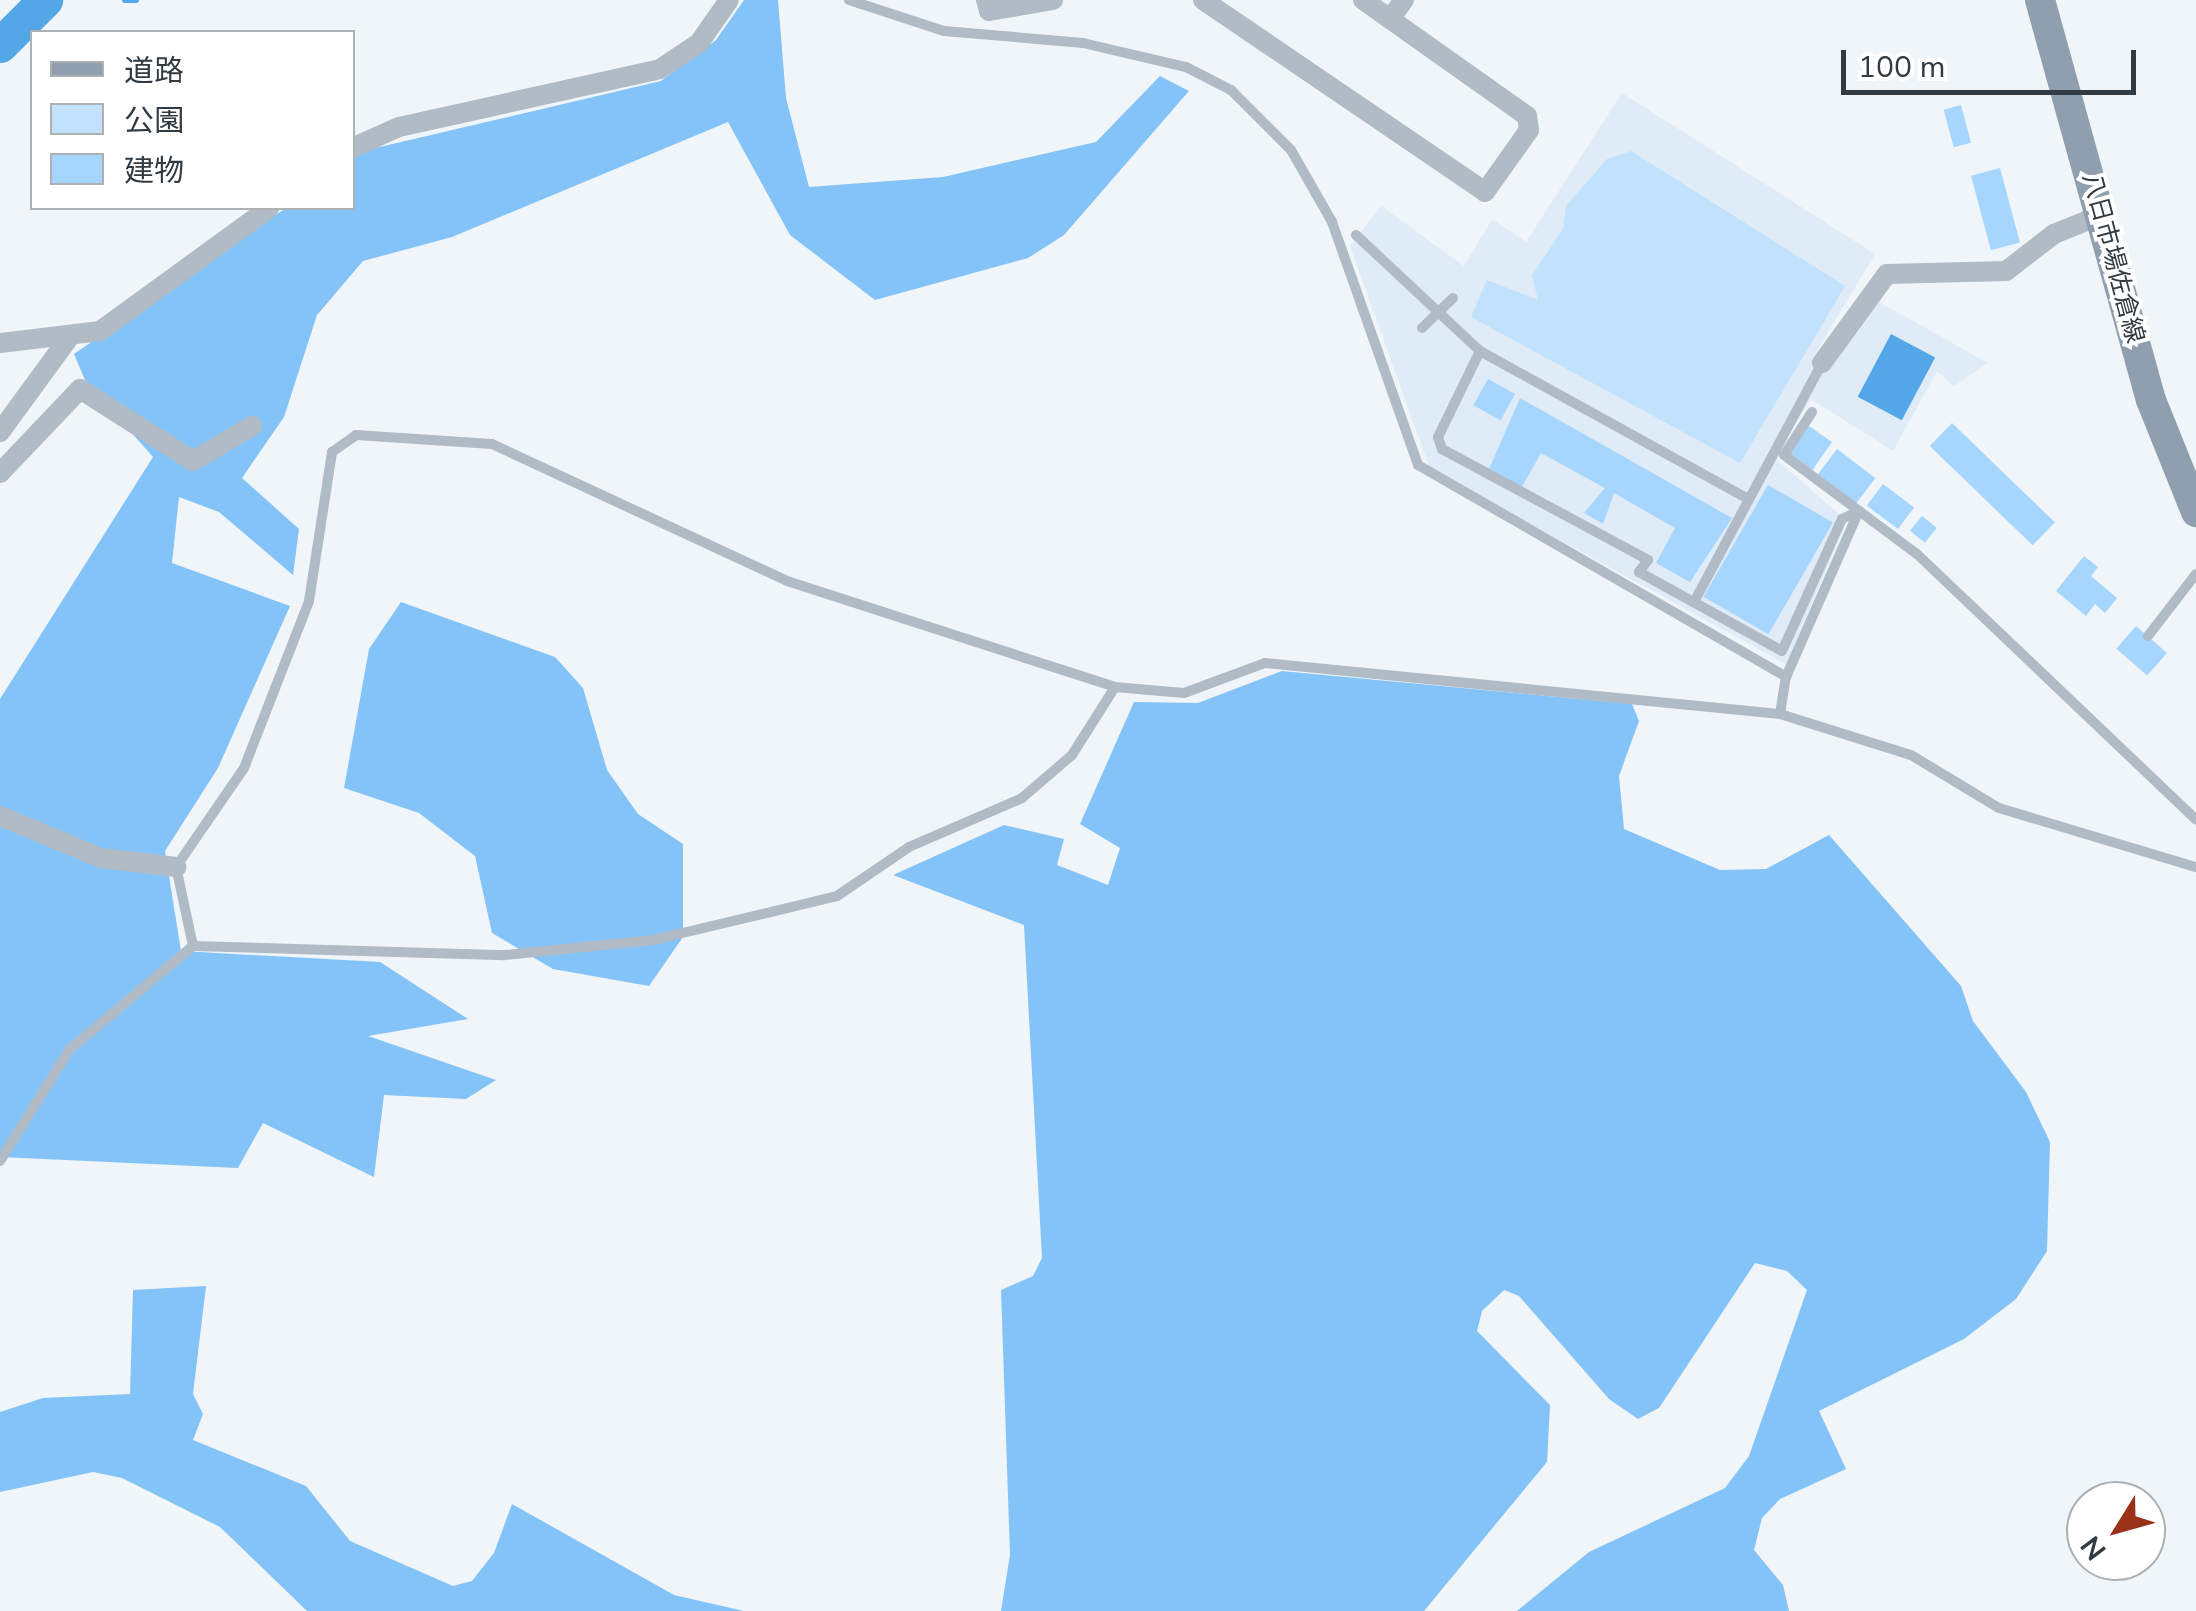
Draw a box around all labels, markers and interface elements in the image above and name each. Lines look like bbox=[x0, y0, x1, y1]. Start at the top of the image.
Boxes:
legend bbox=[30, 30, 355, 210]
scale bar bbox=[1846, 30, 2141, 92]
text: 100 m bbox=[1858, 47, 1945, 88]
text: 道路 bbox=[124, 51, 184, 92]
text: 公園 bbox=[124, 101, 184, 142]
text: 建物 bbox=[124, 151, 184, 192]
street label: 八日市場佐倉線 bbox=[2076, 170, 2150, 346]
north arrow bbox=[2066, 1481, 2166, 1581]
text: N bbox=[2072, 1528, 2115, 1568]

